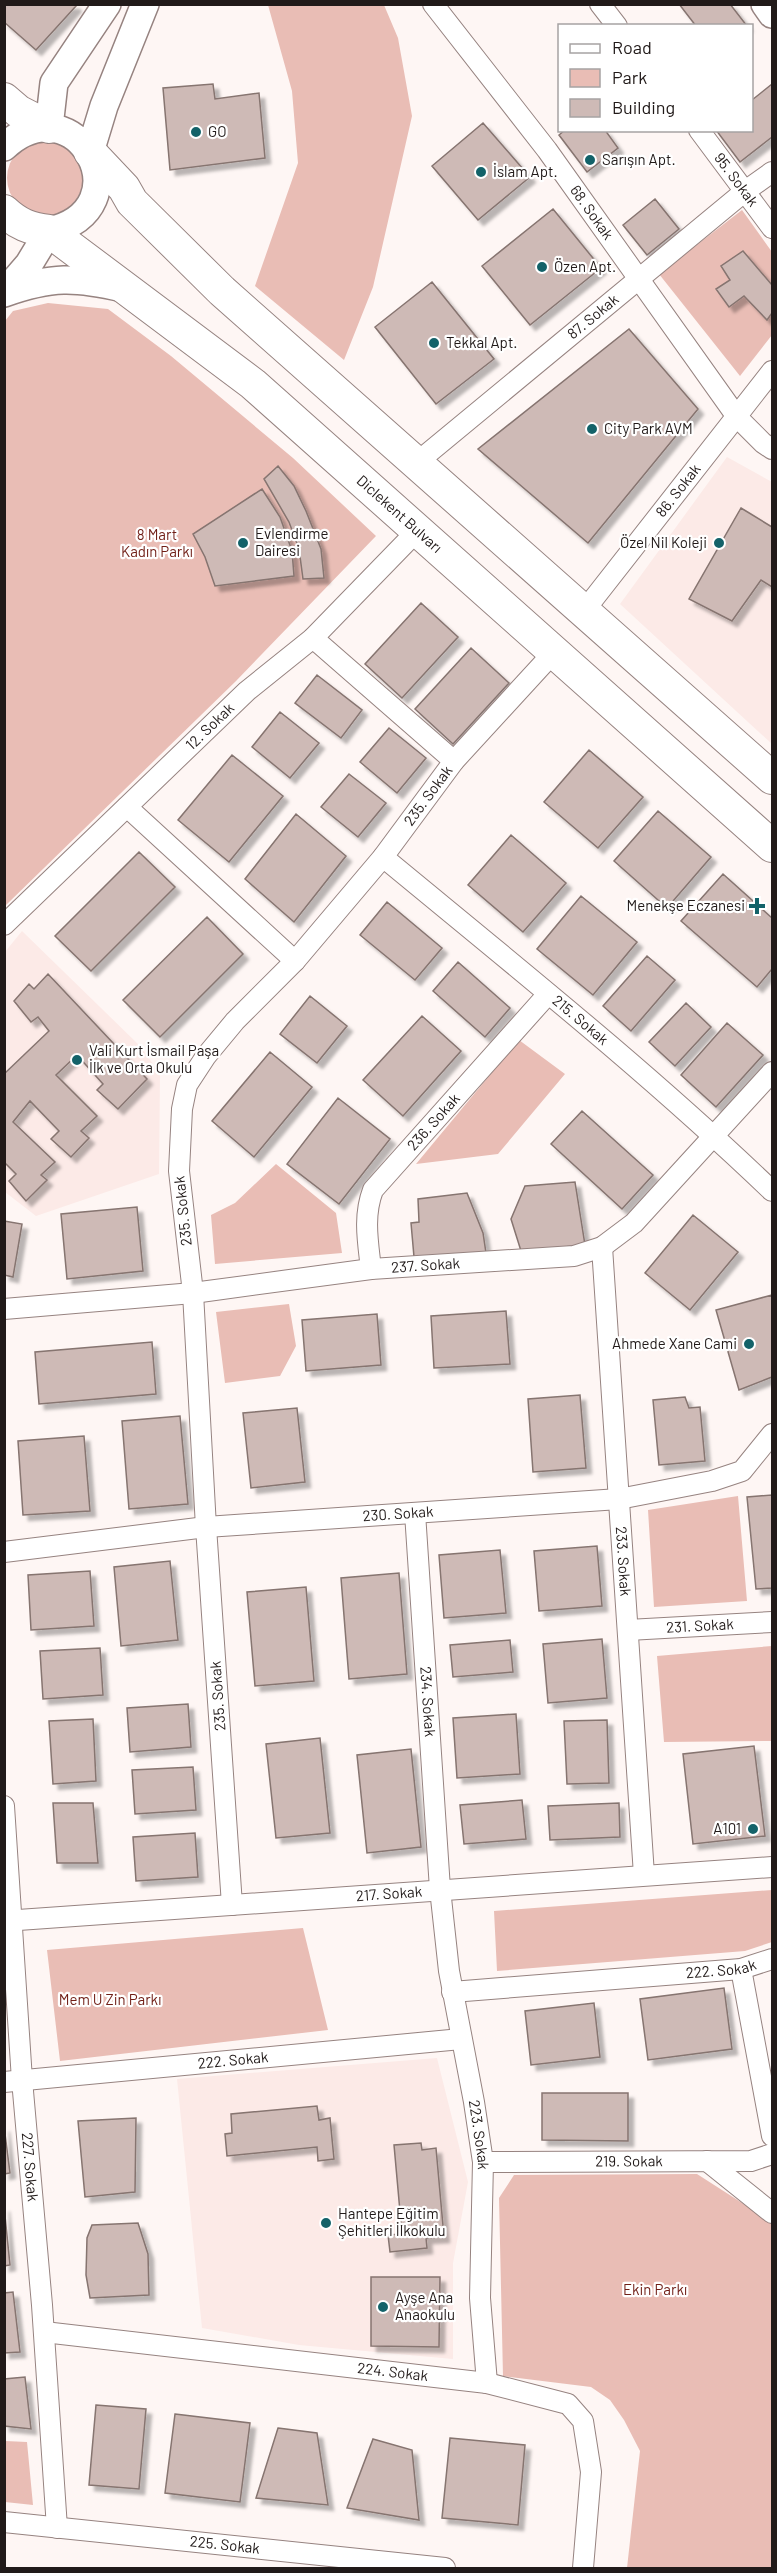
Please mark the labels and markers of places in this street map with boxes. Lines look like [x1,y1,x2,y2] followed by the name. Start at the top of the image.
[208,122,227,140] place label: GO
[189,125,203,139] marker: GO
[602,150,676,168] place label: Sarışın Apt.
[583,153,597,167] marker: Sarışın Apt.
[493,162,558,180] place label: İslam Apt.
[474,165,488,179] marker: İslam Apt.
[554,257,616,275] place label: Özen Apt.
[535,260,549,274] marker: Özen Apt.
[446,333,518,351] place label: Tekkal Apt.
[427,336,441,350] marker: Tekkal Apt.
[604,419,693,437] place label: City Park AVM
[585,422,599,436] marker: City Park AVM
[255,524,328,559] place label: Evlendirme Dairesi
[620,533,707,551] place label: Özel Nil Koleji
[236,536,250,550] marker: Evlendirme Dairesi
[712,536,726,550] marker: Özel Nil Koleji
[626,896,745,914] place label: Menekşe Eczanesi
[750,899,764,913] marker: Menekşe Eczanesi
[89,1041,219,1076] place label: Vali Kurt İsmail Paşa İlk ve Orta Okulu
[70,1053,84,1067] marker: Vali Kurt İsmail Paşa İlk ve Orta Okulu
[612,1334,737,1352] place label: Ahmede Xane Cami
[742,1337,756,1351] marker: Ahmede Xane Cami
[713,1819,741,1837] place label: A101
[746,1822,760,1836] marker: A101
[338,2204,446,2239] place label: Hantepe Eğitim Şehitleri İlkokulu
[319,2216,333,2230] marker: Hantepe Eğitim Şehitleri İlkokulu
[395,2288,455,2323] place label: Ayşe Ana Anaokulu
[376,2300,390,2314] marker: Ayşe Ana Anaokulu

